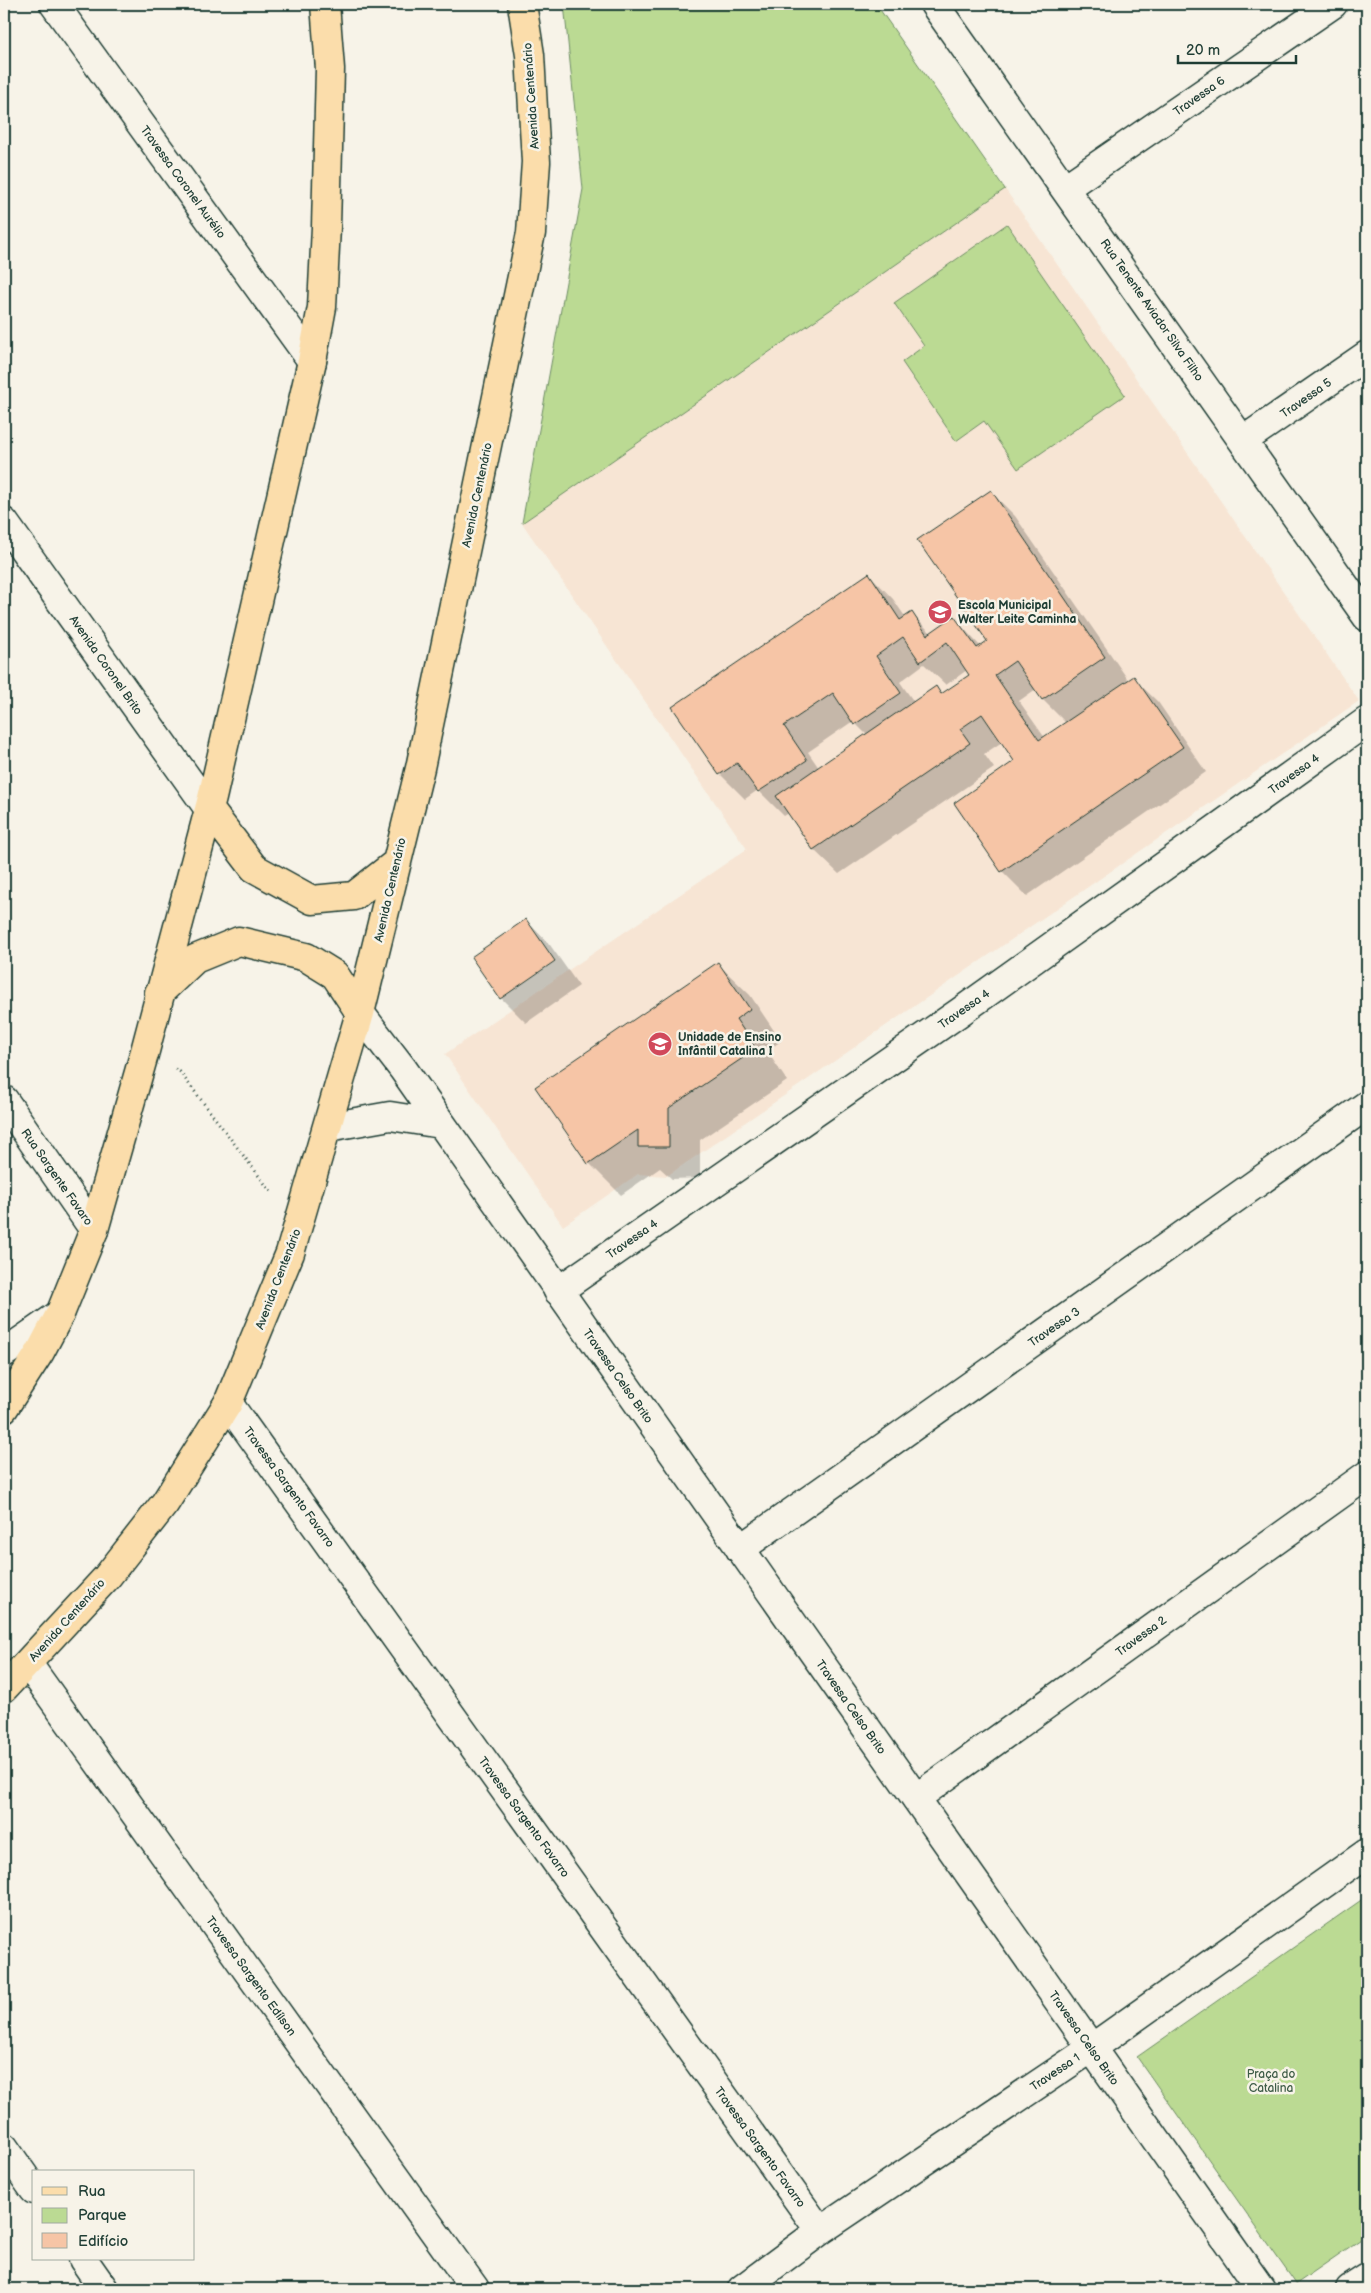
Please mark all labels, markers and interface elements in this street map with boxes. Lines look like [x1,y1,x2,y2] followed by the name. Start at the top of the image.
[1178,32,1296,64] scale bar
[1186,41,1220,60] text: 20 m
[520,42,543,150] street label: Avenida Centenário
[1171,73,1228,120] street label: Travessa 6
[137,123,229,242] street label: Travessa Coronel Aurélio
[1097,236,1207,384] street label: Rua Tenente Aviador Silva Filho
[1278,375,1335,421] street label: Travessa 5
[459,441,496,549] street label: Avenida Centenário
[958,598,1076,627] place label: Escola Municipal Walter Leite Caminha
[927,599,953,625] school or university icon: Escola Municipal Walter Leite Caminha
[66,613,146,718] street label: Avenida Coronel Brito
[1266,750,1323,798] street label: Travessa 4
[371,836,410,944] street label: Avenida Centenário
[936,986,993,1033] street label: Travessa 4
[678,1030,781,1059] place label: Unidade de Ensino Infântil Catalina I
[647,1031,673,1057] school or university icon: Unidade de Ensino Infântil Catalina I
[18,1126,96,1229] street label: Rua Sargente Favaro
[604,1216,661,1263] street label: Travessa 4
[252,1227,305,1332] street label: Avenida Centenário
[1026,1304,1083,1351] street label: Travessa 3
[579,1326,656,1427] street label: Travessa Celso Brito
[240,1424,338,1551] street label: Travessa Sargento Favarro
[26,1576,109,1665] street label: Avenida Centenário
[1113,1613,1170,1660] street label: Travessa 2
[812,1657,889,1758] street label: Travessa Celso Brito
[475,1754,573,1881] street label: Travessa Sargento Favarro
[202,1914,299,2039] street label: Travessa Sargento Edílson
[1045,1988,1122,2089] street label: Travessa Celso Brito
[1028,2050,1083,2095] street label: Travessa 1
[1247,2067,1295,2096] park label: Praça do Catalina
[711,2084,809,2211] street label: Travessa Sargento Favarro
[32,2170,195,2260] legend
[78,2182,106,2201] text: Rua
[78,2206,127,2225] text: Parque
[78,2232,128,2251] text: Edifício

